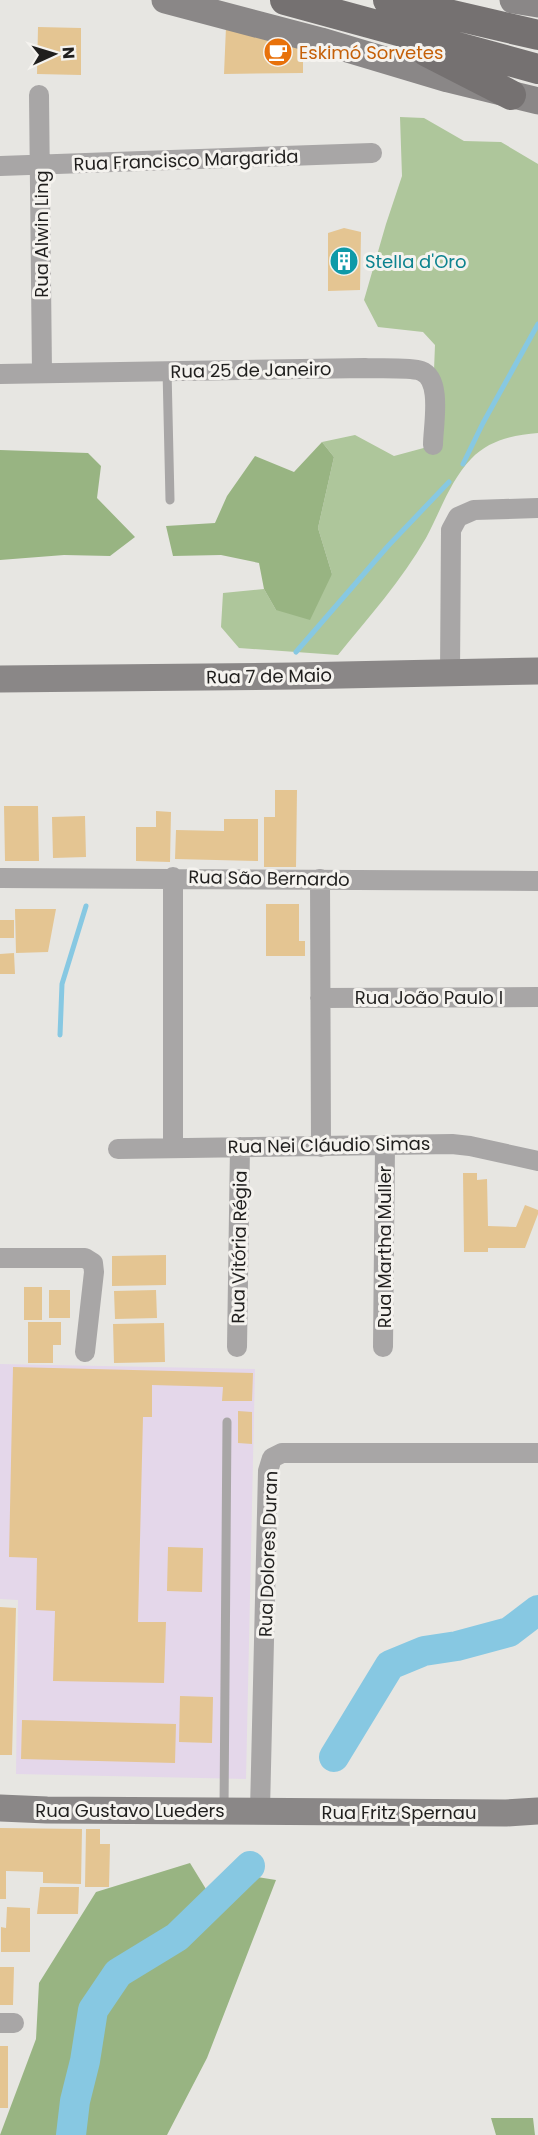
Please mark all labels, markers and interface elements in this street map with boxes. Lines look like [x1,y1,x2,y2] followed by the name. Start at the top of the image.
[24,24,84,84] north arrow
[262,36,294,68] cafe icon: Eskimó Sorvetes
[299,40,443,65] place label: Eskimó Sorvetes
[57,46,80,60] text: N
[73,144,299,176] street label: Rua Francisco Margarida
[29,170,54,298] street label: Rua Alwin Ling
[328,245,360,277] building icon: Stella d'Oro
[365,249,467,274] place label: Stella d'Oro
[170,356,332,384] street label: Rua 25 de Janeiro
[206,662,332,690] street label: Rua 7 de Maio
[188,864,350,892] street label: Rua São Bernardo
[355,985,503,1010] street label: Rua João Paulo I
[228,1131,430,1159] street label: Rua Nei Cláudio Simas
[372,1165,397,1328] street label: Rua Martha Muller
[225,1170,253,1324] street label: Rua Vitória Régia
[253,1470,283,1638] street label: Rua Dolores Duran
[35,1798,225,1823] street label: Rua Gustavo Lueders
[321,1800,477,1825] street label: Rua Fritz Spernau

